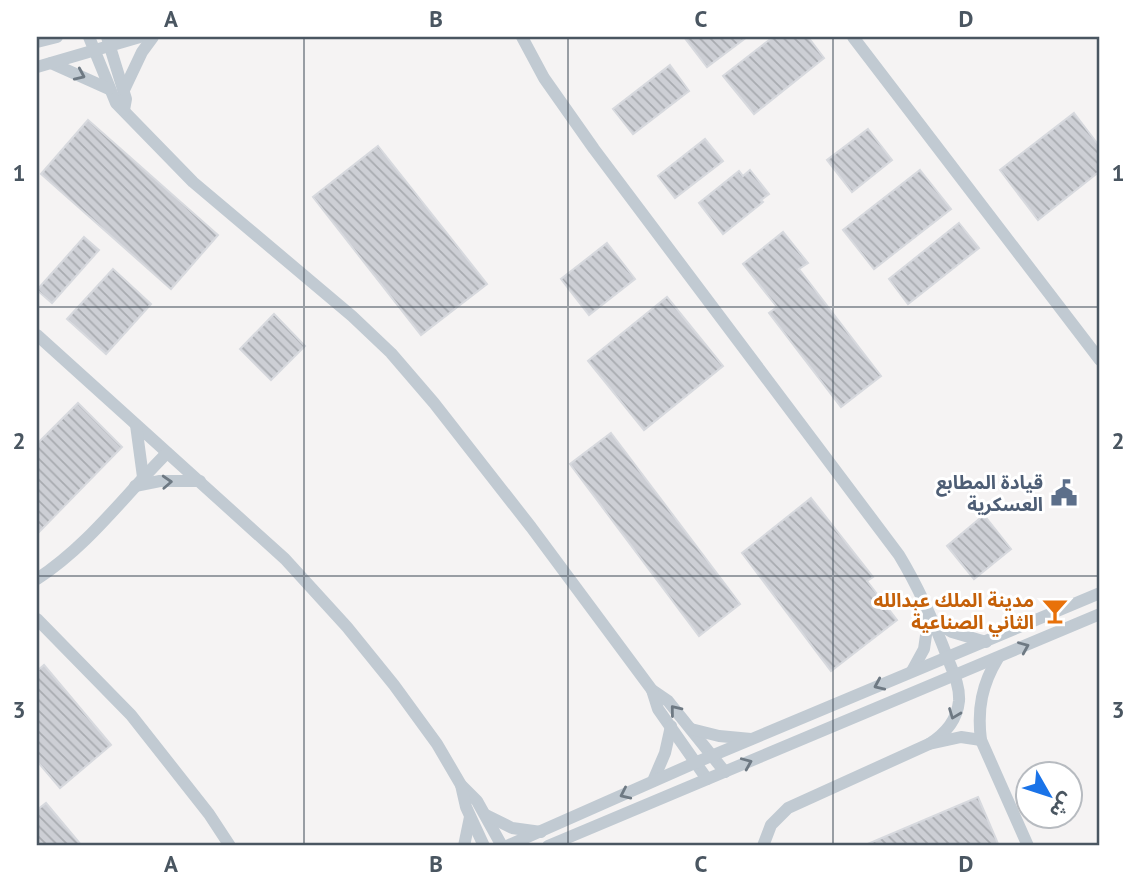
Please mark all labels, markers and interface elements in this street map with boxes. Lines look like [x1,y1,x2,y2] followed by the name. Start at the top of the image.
[164,4,178,33] text: A
[429,4,443,33] text: B
[695,4,708,33] text: C
[959,4,973,33] text: D
[73,67,86,81] one-way arrow
[12,158,26,187] text: 1
[1111,158,1125,187] text: 1
[12,426,26,455] text: 2
[1111,426,1125,455] text: 2
[936,470,1043,516] place label: قيادة المطابع العسكرية
[162,474,173,489] one-way arrow
[1049,478,1079,508] public building icon: قيادة المطابع العسكرية
[873,588,1034,637] place label: مدينة الملك عبدالله الثاني الصناعية
[1040,596,1070,626] bar icon: مدينة الملك عبدالله الثاني الصناعية
[1017,641,1030,655] one-way arrow
[873,677,886,691] one-way arrow
[12,695,26,724] text: 3
[1111,695,1125,724] text: 3
[671,705,684,717] one-way arrow
[949,708,963,720] one-way arrow
[739,757,752,771] one-way arrow
[1014,760,1084,830] north arrow
[620,786,632,800] one-way arrow
[1045,788,1080,823] text: ش
[164,849,178,878] text: A
[429,849,443,878] text: B
[695,849,708,878] text: C
[959,849,973,878] text: D

